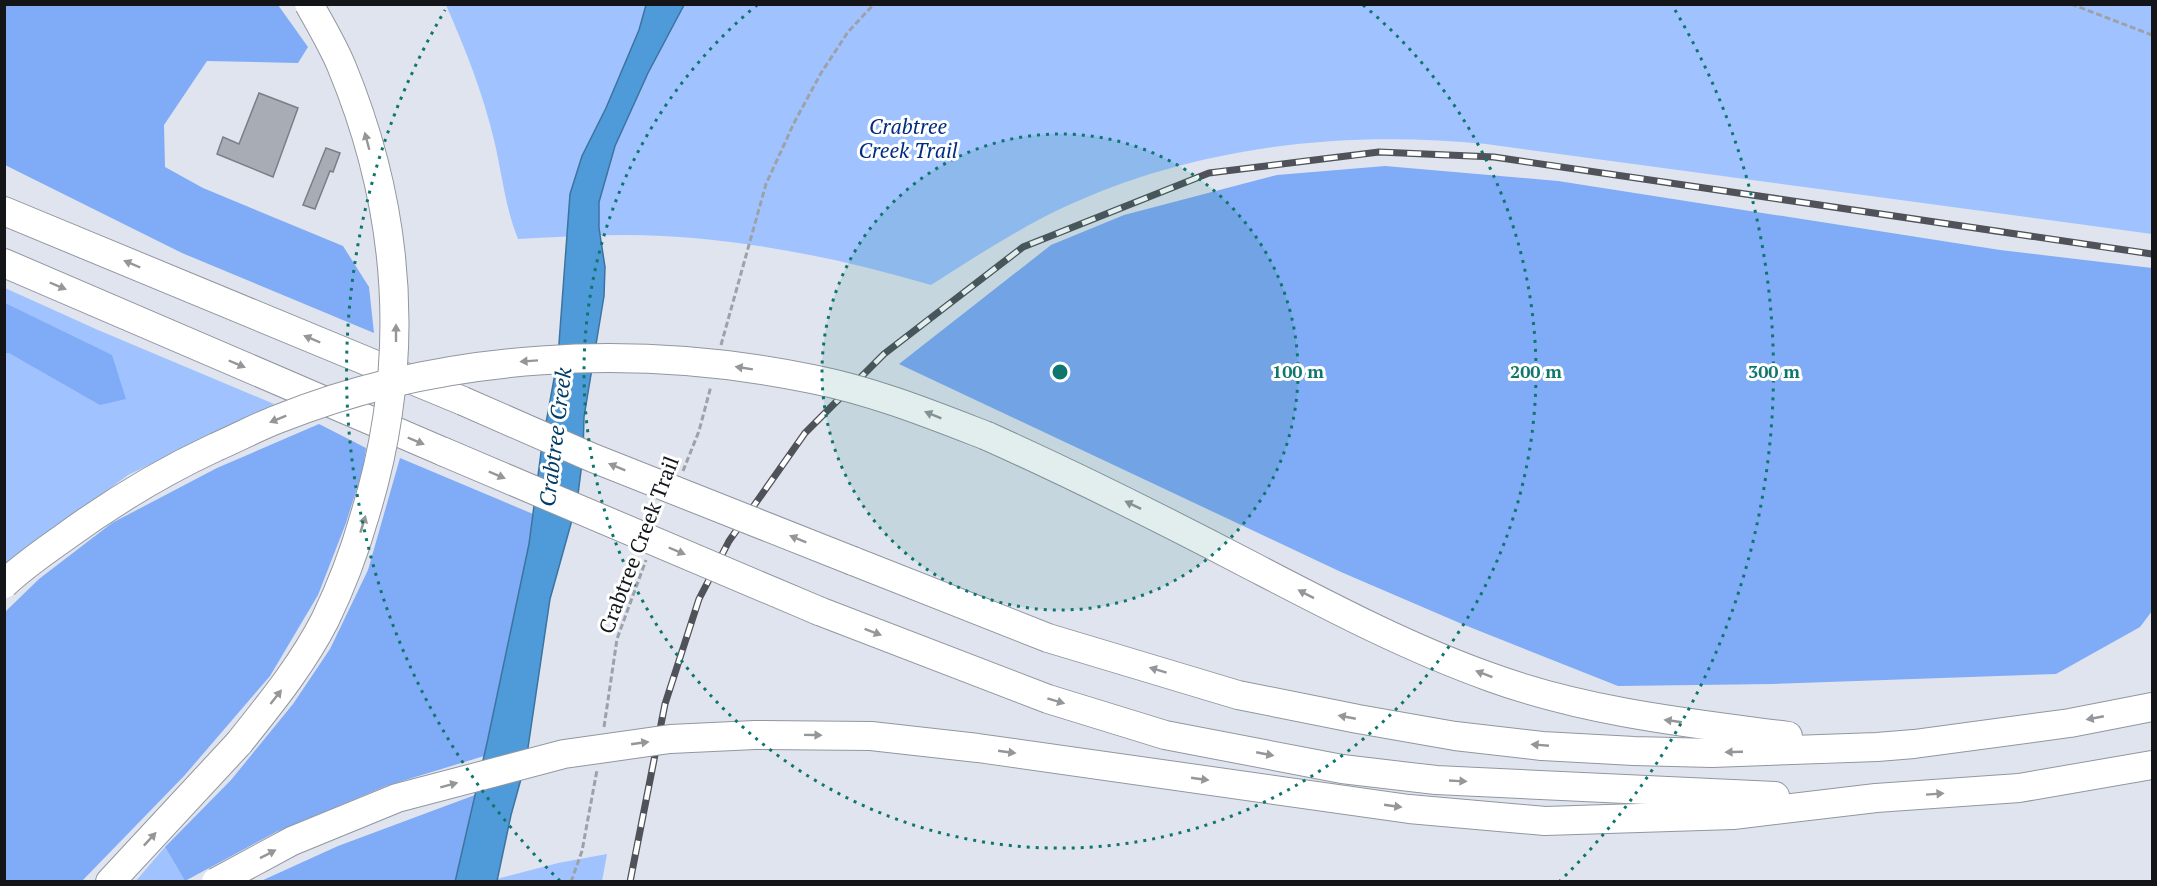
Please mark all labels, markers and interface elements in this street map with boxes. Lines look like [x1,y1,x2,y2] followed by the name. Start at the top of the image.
[858,112,958,164] park label: Crabtree Creek Trail
[362,132,371,150] one-way arrow
[122,259,140,269] one-way arrow
[50,282,67,291] one-way arrow
[391,323,401,342] one-way arrow
[302,334,320,344] one-way arrow
[519,356,538,366] one-way arrow
[229,359,246,368] one-way arrow
[1272,359,1324,383] text: 100 m
[1510,359,1562,383] text: 200 m
[1748,359,1800,383] text: 300 m
[1050,362,1070,382] centre of rings
[734,363,753,372] one-way arrow
[532,365,577,508] water label: Crabtree Creek
[924,410,942,419] one-way arrow
[269,415,287,424] one-way arrow
[408,436,426,446] one-way arrow
[591,452,685,637] street label: Crabtree Creek Trail
[608,462,626,471] one-way arrow
[489,470,507,480] one-way arrow
[1124,501,1141,510] one-way arrow
[359,515,368,533] one-way arrow
[789,534,807,543] one-way arrow
[668,547,686,556] one-way arrow
[1298,589,1315,598] one-way arrow
[865,627,883,637] one-way arrow
[1149,665,1167,674] one-way arrow
[1475,669,1493,679] one-way arrow
[269,689,282,705] one-way arrow
[1047,697,1065,706] one-way arrow
[1337,712,1356,721] one-way arrow
[2085,714,2104,723] one-way arrow
[1663,716,1682,725] one-way arrow
[804,731,823,740] one-way arrow
[630,739,649,748] one-way arrow
[1530,740,1549,750] one-way arrow
[1725,747,1744,756] one-way arrow
[998,748,1017,757] one-way arrow
[1255,750,1274,759] one-way arrow
[1191,774,1210,783] one-way arrow
[1448,777,1467,786] one-way arrow
[440,779,458,789] one-way arrow
[1925,789,1944,799] one-way arrow
[1384,802,1403,811] one-way arrow
[143,831,157,846] one-way arrow
[259,849,276,859] one-way arrow

